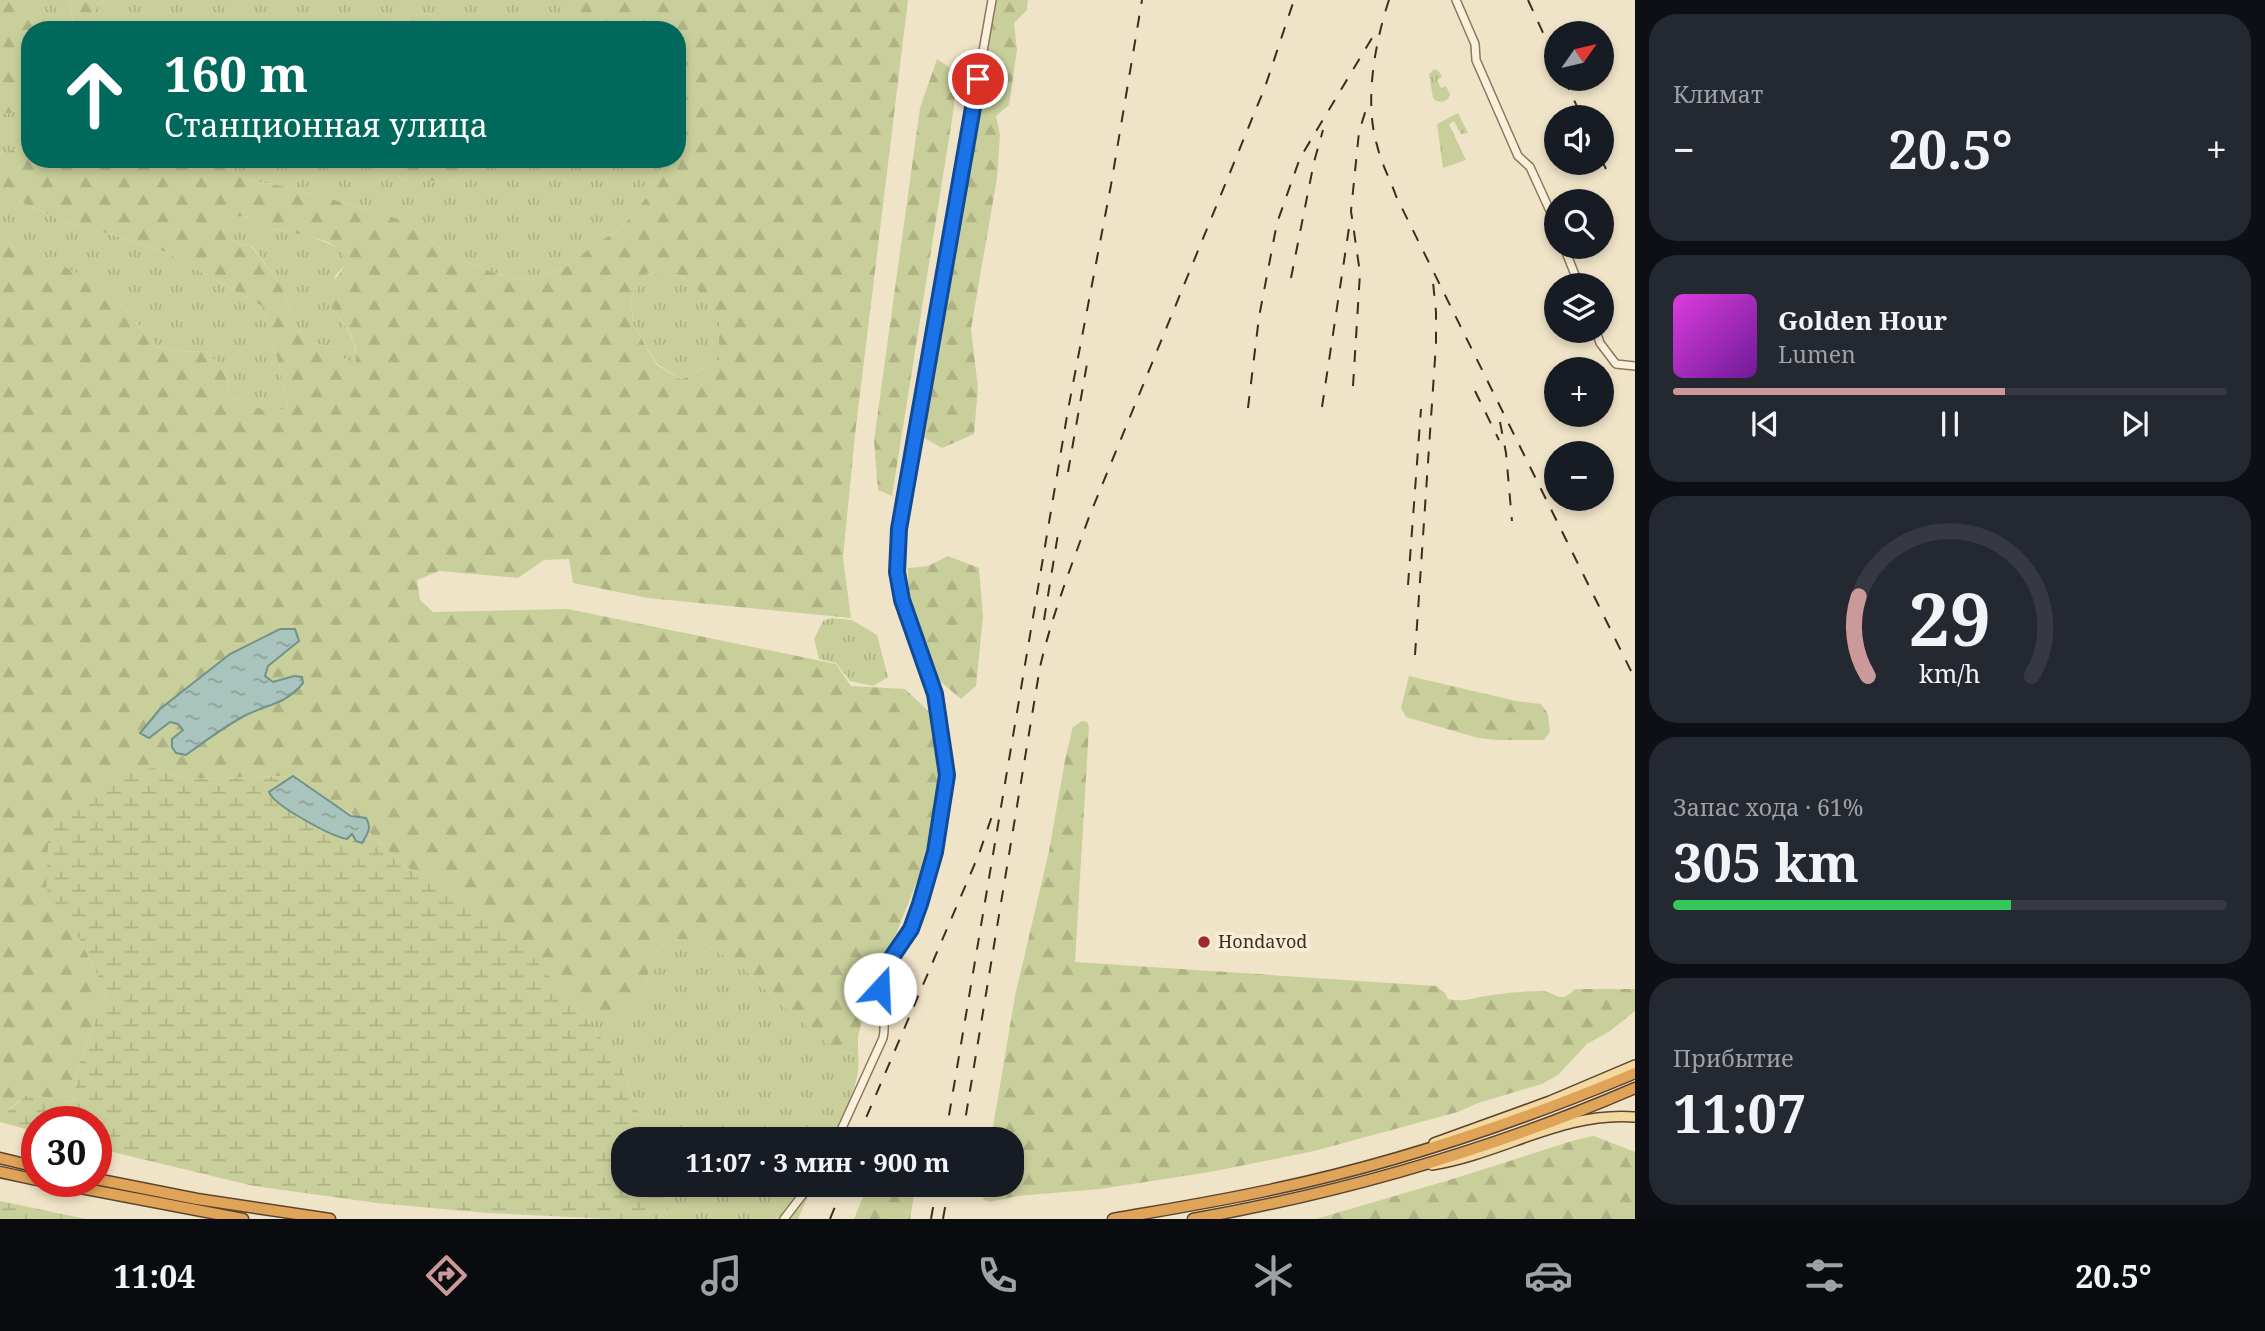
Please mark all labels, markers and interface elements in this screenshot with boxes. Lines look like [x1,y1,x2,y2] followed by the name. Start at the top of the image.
[1544,21,1614,91] north arrow
[1544,21,1614,511] map controls
[164,40,308,106] text: 160 m
[49,49,140,140] icon: ahead
[948,49,1008,109] pin
[959,60,997,98] icon: arrive
[1673,78,1763,110] text: Климат
[164,103,488,146] text: Станционная улица
[1544,105,1614,175] button: sound
[1888,113,2013,184] text: 20.5°
[1673,123,1695,175] text: −
[2206,123,2227,175] text: +
[1544,189,1614,259] button: search
[1544,273,1614,343] button: layers
[1778,302,1947,338] text: Golden Hour
[1778,338,1856,370] text: Lumen
[1544,357,1614,427] button: +
[1746,405,1784,443] icon: previous
[1931,405,1969,443] icon: pause
[2116,405,2154,443] icon: next
[1544,441,1614,511] button: −
[1909,568,1991,667] text: 29
[1919,655,1981,689] text: km/h
[1673,791,1863,823] text: Запас хода · 61%
[1673,826,1859,897] text: 305 km
[1218,929,1307,953] place label: Hondavod
[1196,934,1212,950] marker: Hondavod
[843,952,917,1026] position arrow
[1673,1042,1794,1074] text: Прибытие
[1673,1077,1806,1148] text: 11:07
[21,1106,112,1197] speed limit sign: 30
[685,1144,950,1180] text: 11:07 · 3 мин · 900 m
[422,1251,471,1300] icon: directions
[697,1251,746,1300] icon: music
[973,1251,1022,1300] icon: phone
[1249,1251,1298,1300] icon: climate
[1524,1251,1573,1300] icon: car
[1800,1251,1849,1300] icon: filters
[113,1254,195,1297] text: 11:04
[2075,1254,2152,1297] text: 20.5°

